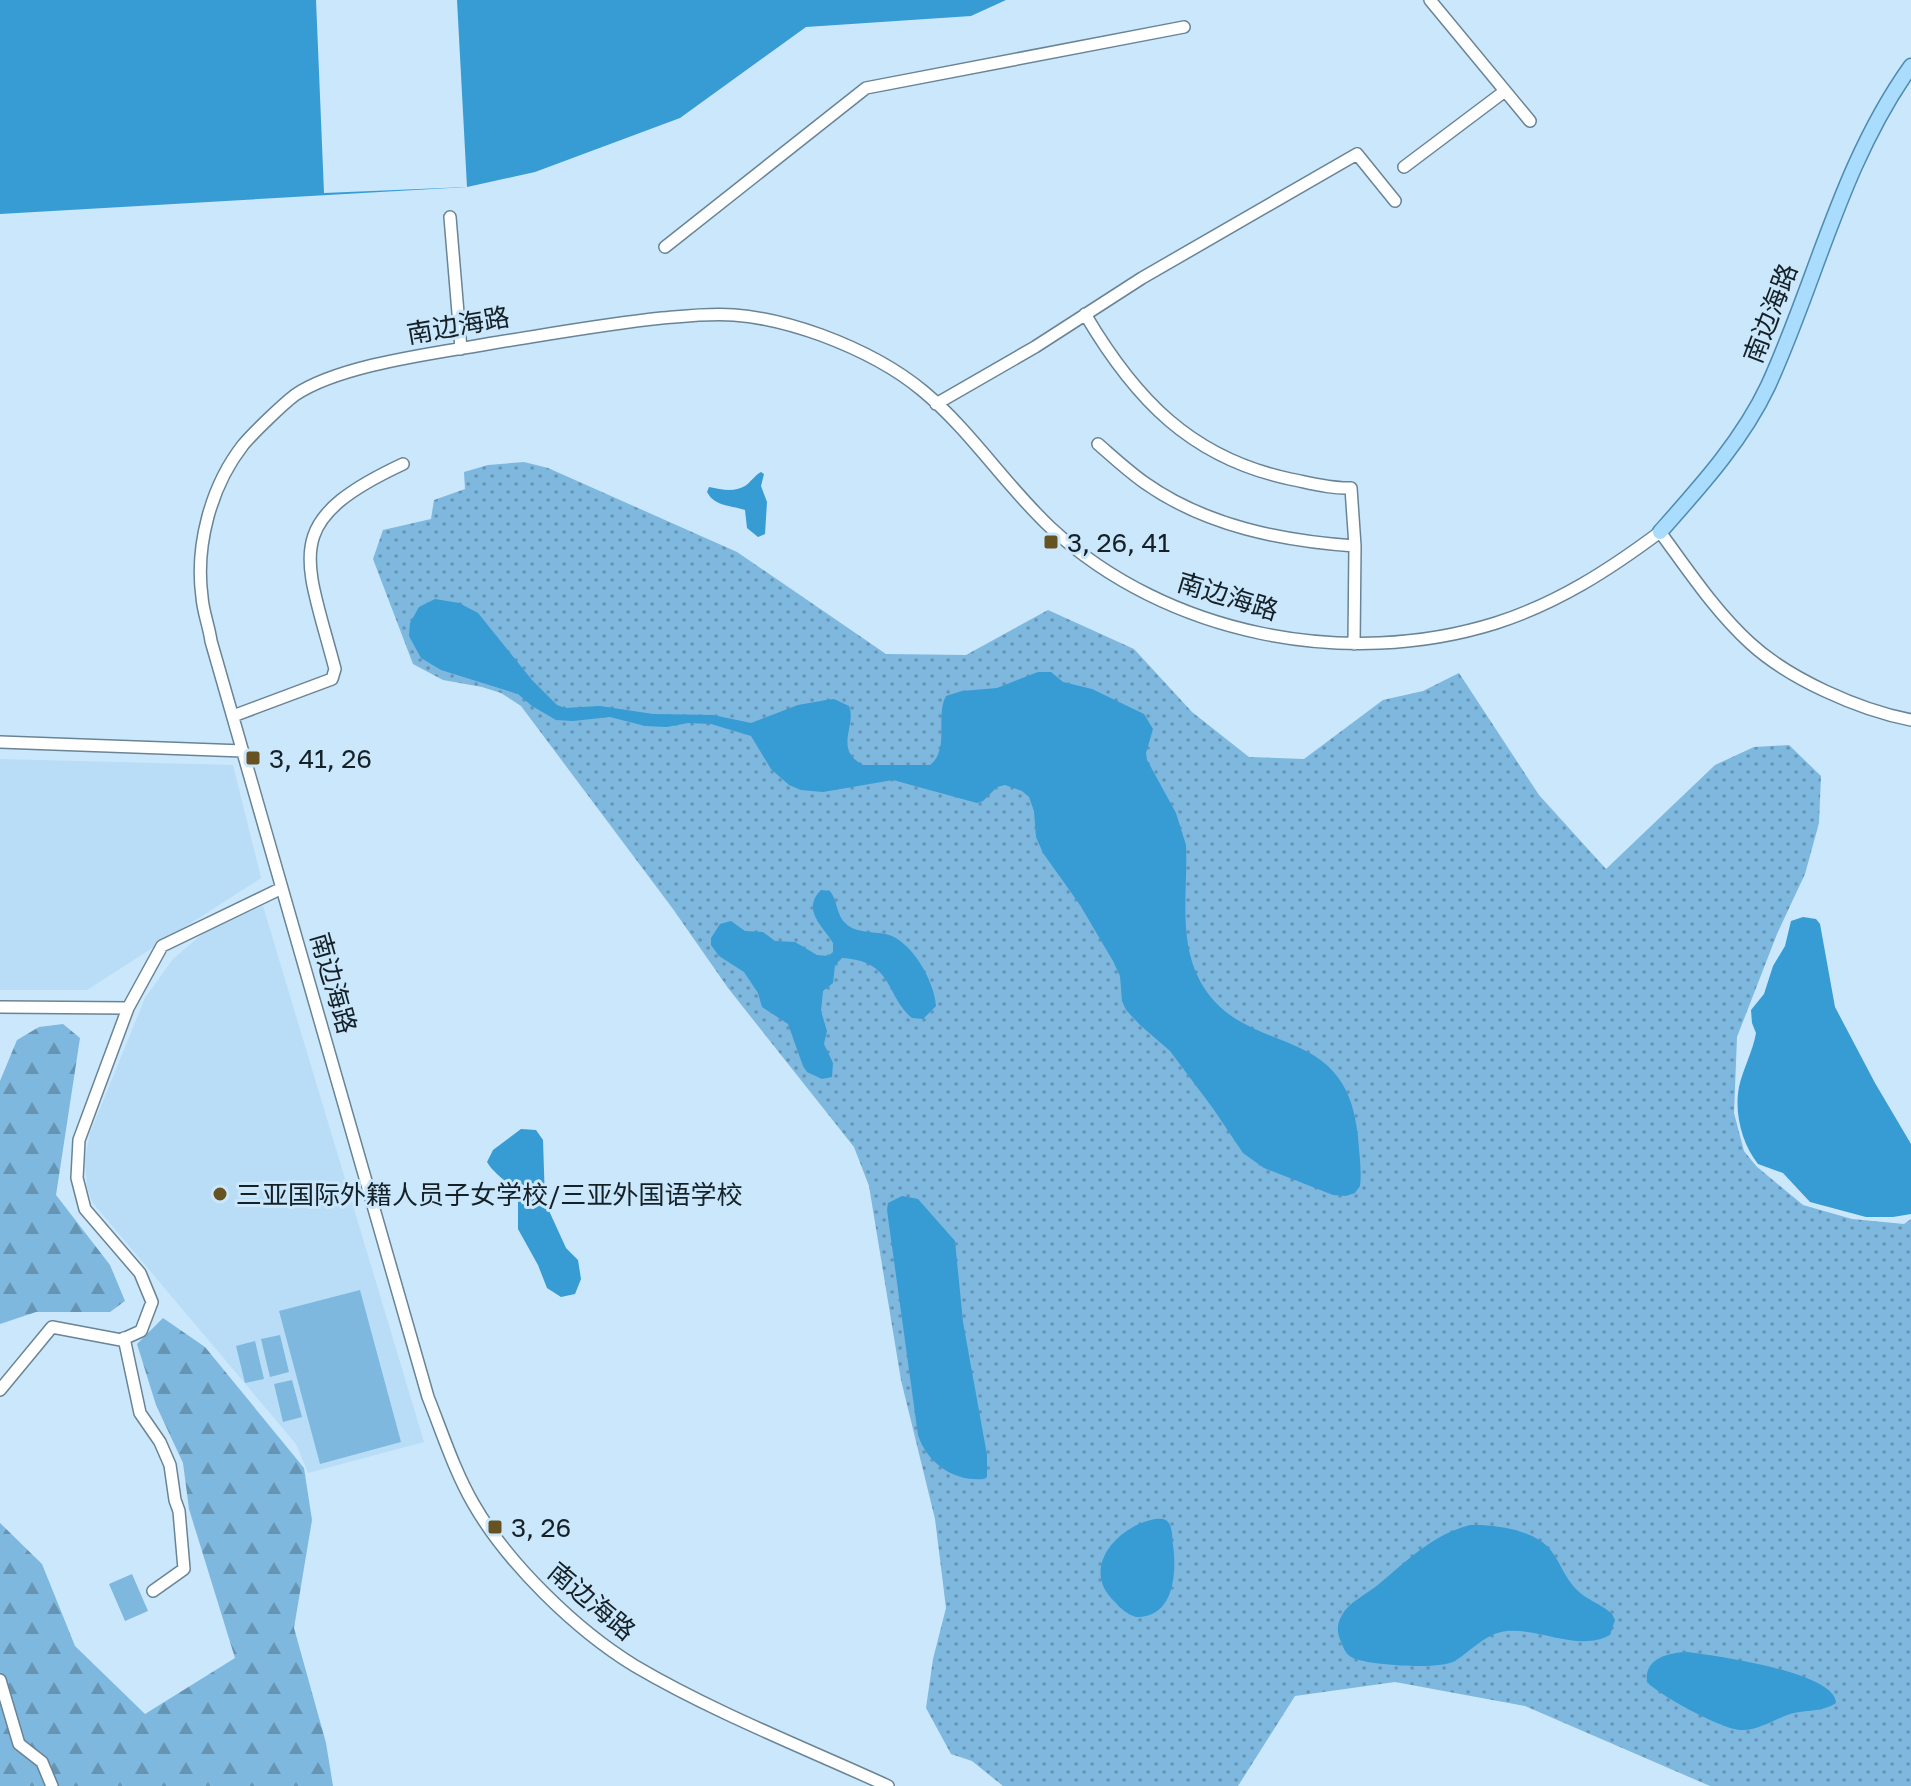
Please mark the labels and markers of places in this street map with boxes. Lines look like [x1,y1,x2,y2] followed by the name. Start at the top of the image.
[1067,527,1170,558] place label: 3, 26, 41
[1042,533,1060,551] marker: 3, 26, 41
[269,743,372,774] place label: 3, 41, 26
[244,749,262,767] marker: 3, 41, 26
[236,1179,742,1210] place label: 三亚国际外籍人员子女学校/三亚外国语学校
[211,1185,229,1203] marker: 三亚国际外籍人员子女学校/三亚外国语学校
[511,1512,571,1543] place label: 3, 26
[486,1518,504,1536] marker: 3, 26

